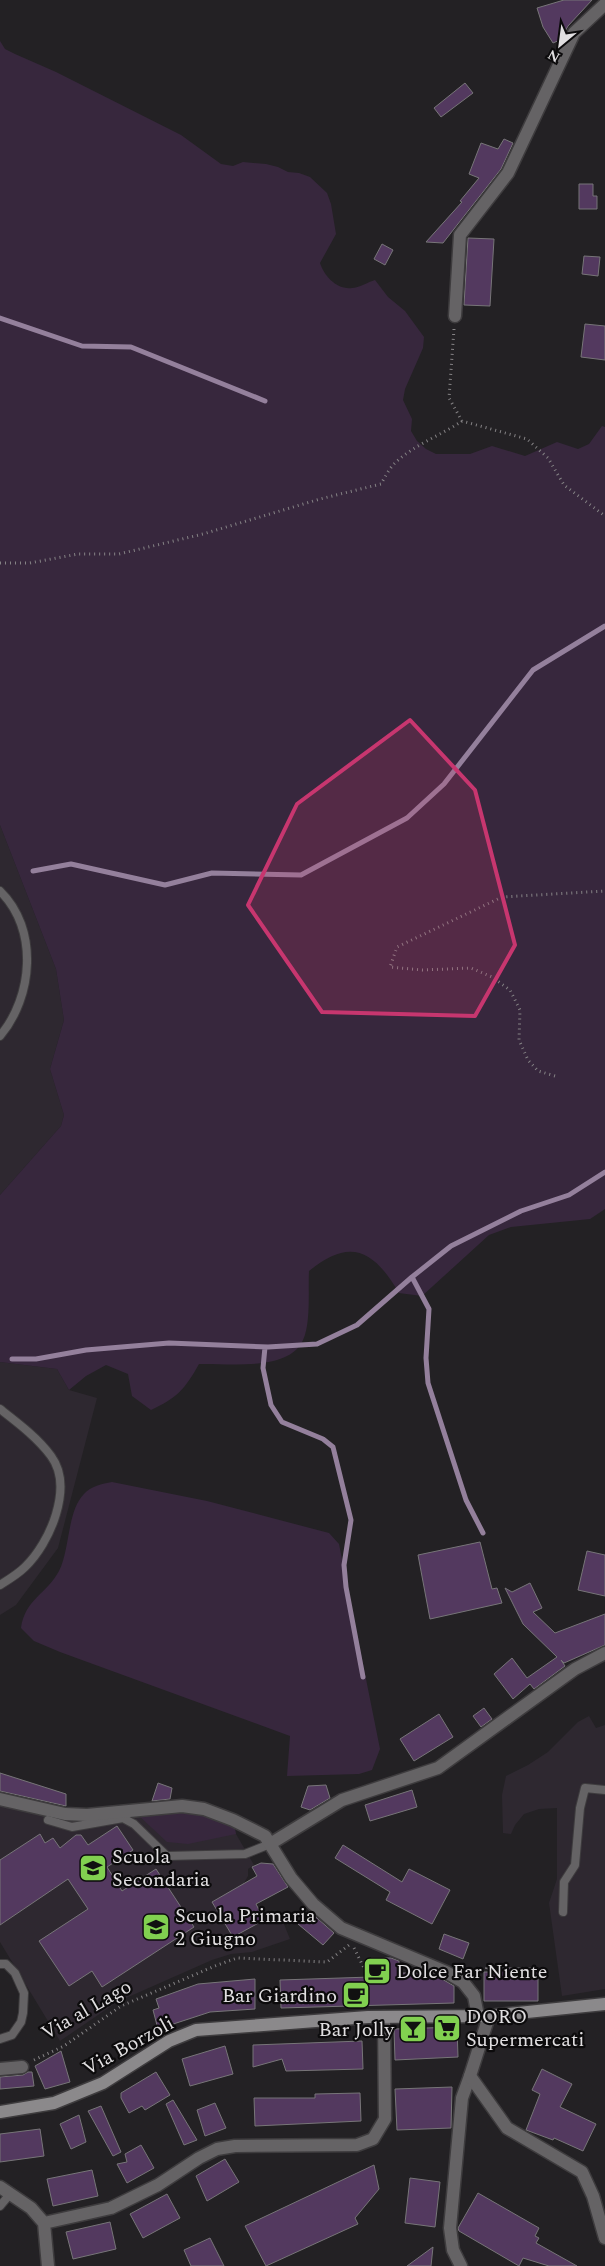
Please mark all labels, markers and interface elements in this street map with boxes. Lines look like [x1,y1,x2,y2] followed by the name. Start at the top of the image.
[535,20,585,70] north arrow
[544,44,564,68] text: N
[112,1842,210,1895] place label: Scuola Secondaria
[78,1853,108,1883] school or university icon: Scuola Secondaria
[175,1901,316,1954] place label: Scuola Primaria 2 Giugno
[141,1912,171,1942] school or university icon: Scuola Primaria 2 Giugno
[362,1956,392,1986] cafe icon: Dolce Far Niente
[396,1957,547,1987] place label: Dolce Far Niente
[36,1972,137,2048] street label: Via al Lago
[341,1980,371,2010] cafe icon: Bar Giardino
[222,1981,337,2011] place label: Bar Giardino
[466,2002,584,2055] place label: DORO Supermercati
[77,2008,180,2083] street label: Via Borzoli
[432,2013,462,2043] supermarket icon: DORO Supermercati
[398,2014,428,2044] bar icon: Bar Jolly
[319,2015,395,2045] place label: Bar Jolly

